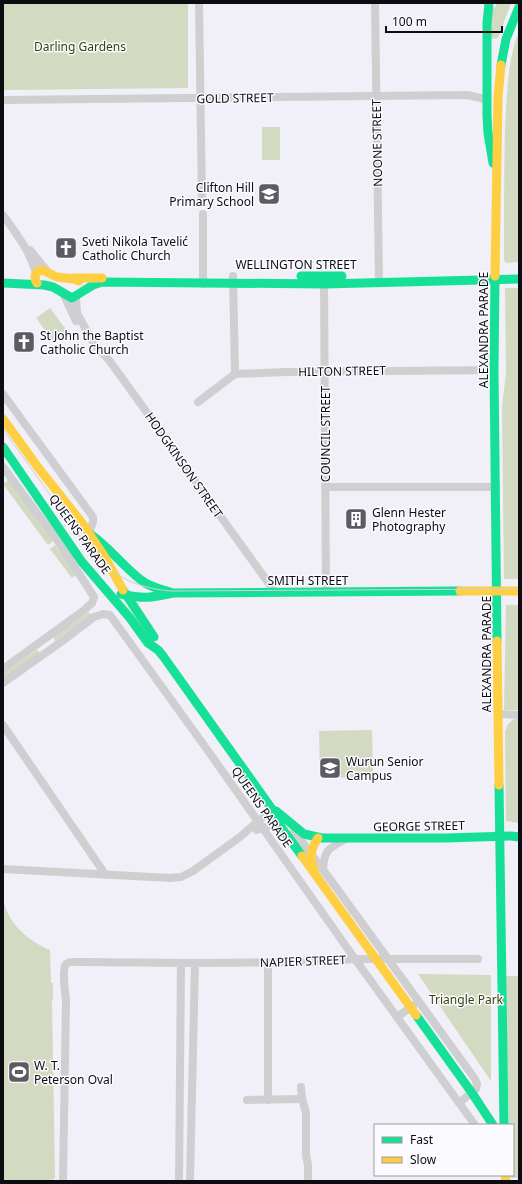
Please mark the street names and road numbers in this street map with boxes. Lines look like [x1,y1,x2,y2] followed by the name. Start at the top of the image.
[196,89,274,107] street label: GOLD STREET
[368,99,386,187] street label: NOONE STREET
[235,256,357,273] street label: WELLINGTON STREET
[475,272,492,388] street label: ALEXANDRA PARADE
[298,362,386,380] street label: HILTON STREET
[317,385,334,482] street label: COUNCIL STREET
[141,409,227,521] street label: HODGKINSON STREET
[45,490,115,578] street label: QUEENS PARADE
[268,572,349,589] street label: SMITH STREET
[478,596,495,712] street label: ALEXANDRA PARADE
[228,763,296,851] street label: QUEENS PARADE
[373,817,465,835] street label: GEORGE STREET
[260,951,347,971] street label: NAPIER STREET

